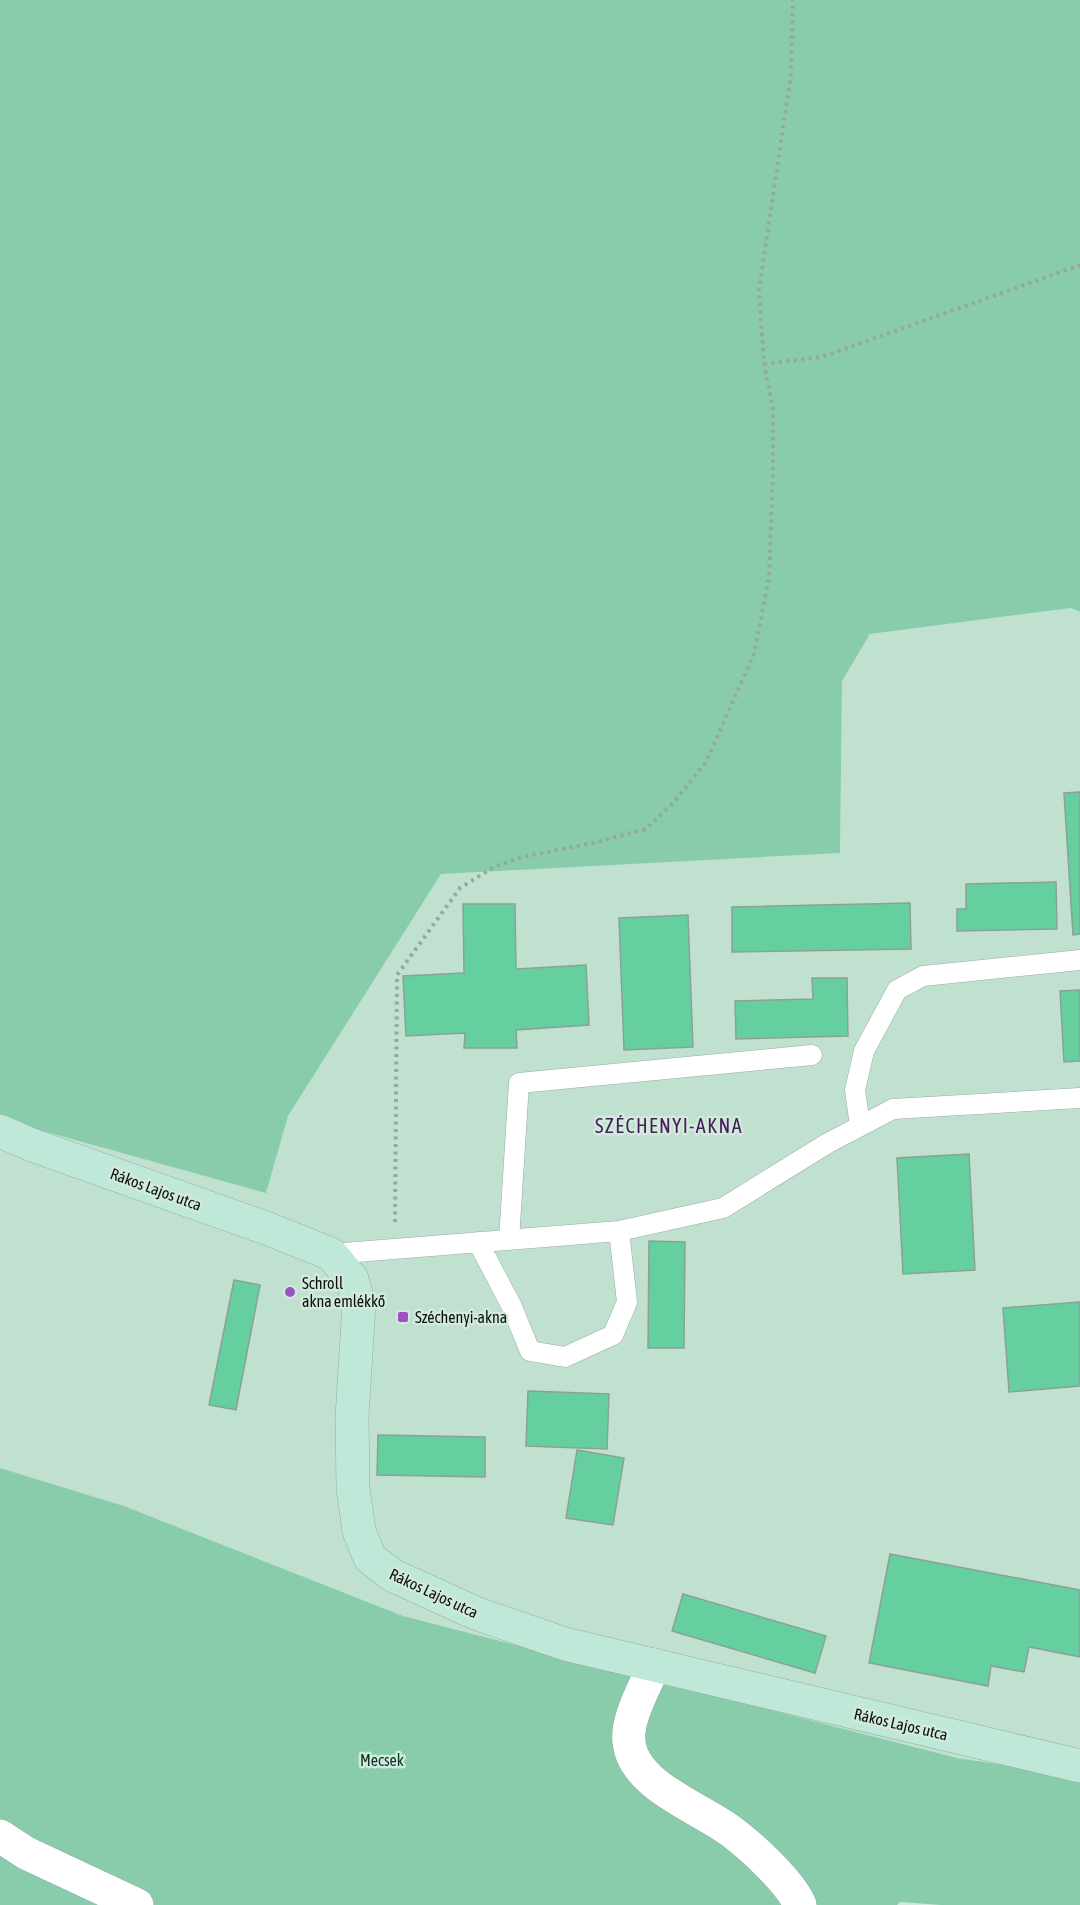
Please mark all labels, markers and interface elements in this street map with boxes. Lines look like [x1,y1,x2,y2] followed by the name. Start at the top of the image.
[595,1114,743,1137] district label: SZÉCHENYI-AKNA
[108,1164,204,1215] street label: Rákos Lajos utca
[302,1274,385,1310] place label: Schroll akna emlékkő
[283,1285,297,1299] marker: Schroll akna emlékkő
[415,1308,507,1327] place label: Széchenyi-akna
[396,1310,410,1324] marker: Széchenyi-akna
[386,1565,481,1622] street label: Rákos Lajos utca
[852,1704,950,1745] street label: Rákos Lajos utca
[360,1751,404,1769] park label: Mecsek

